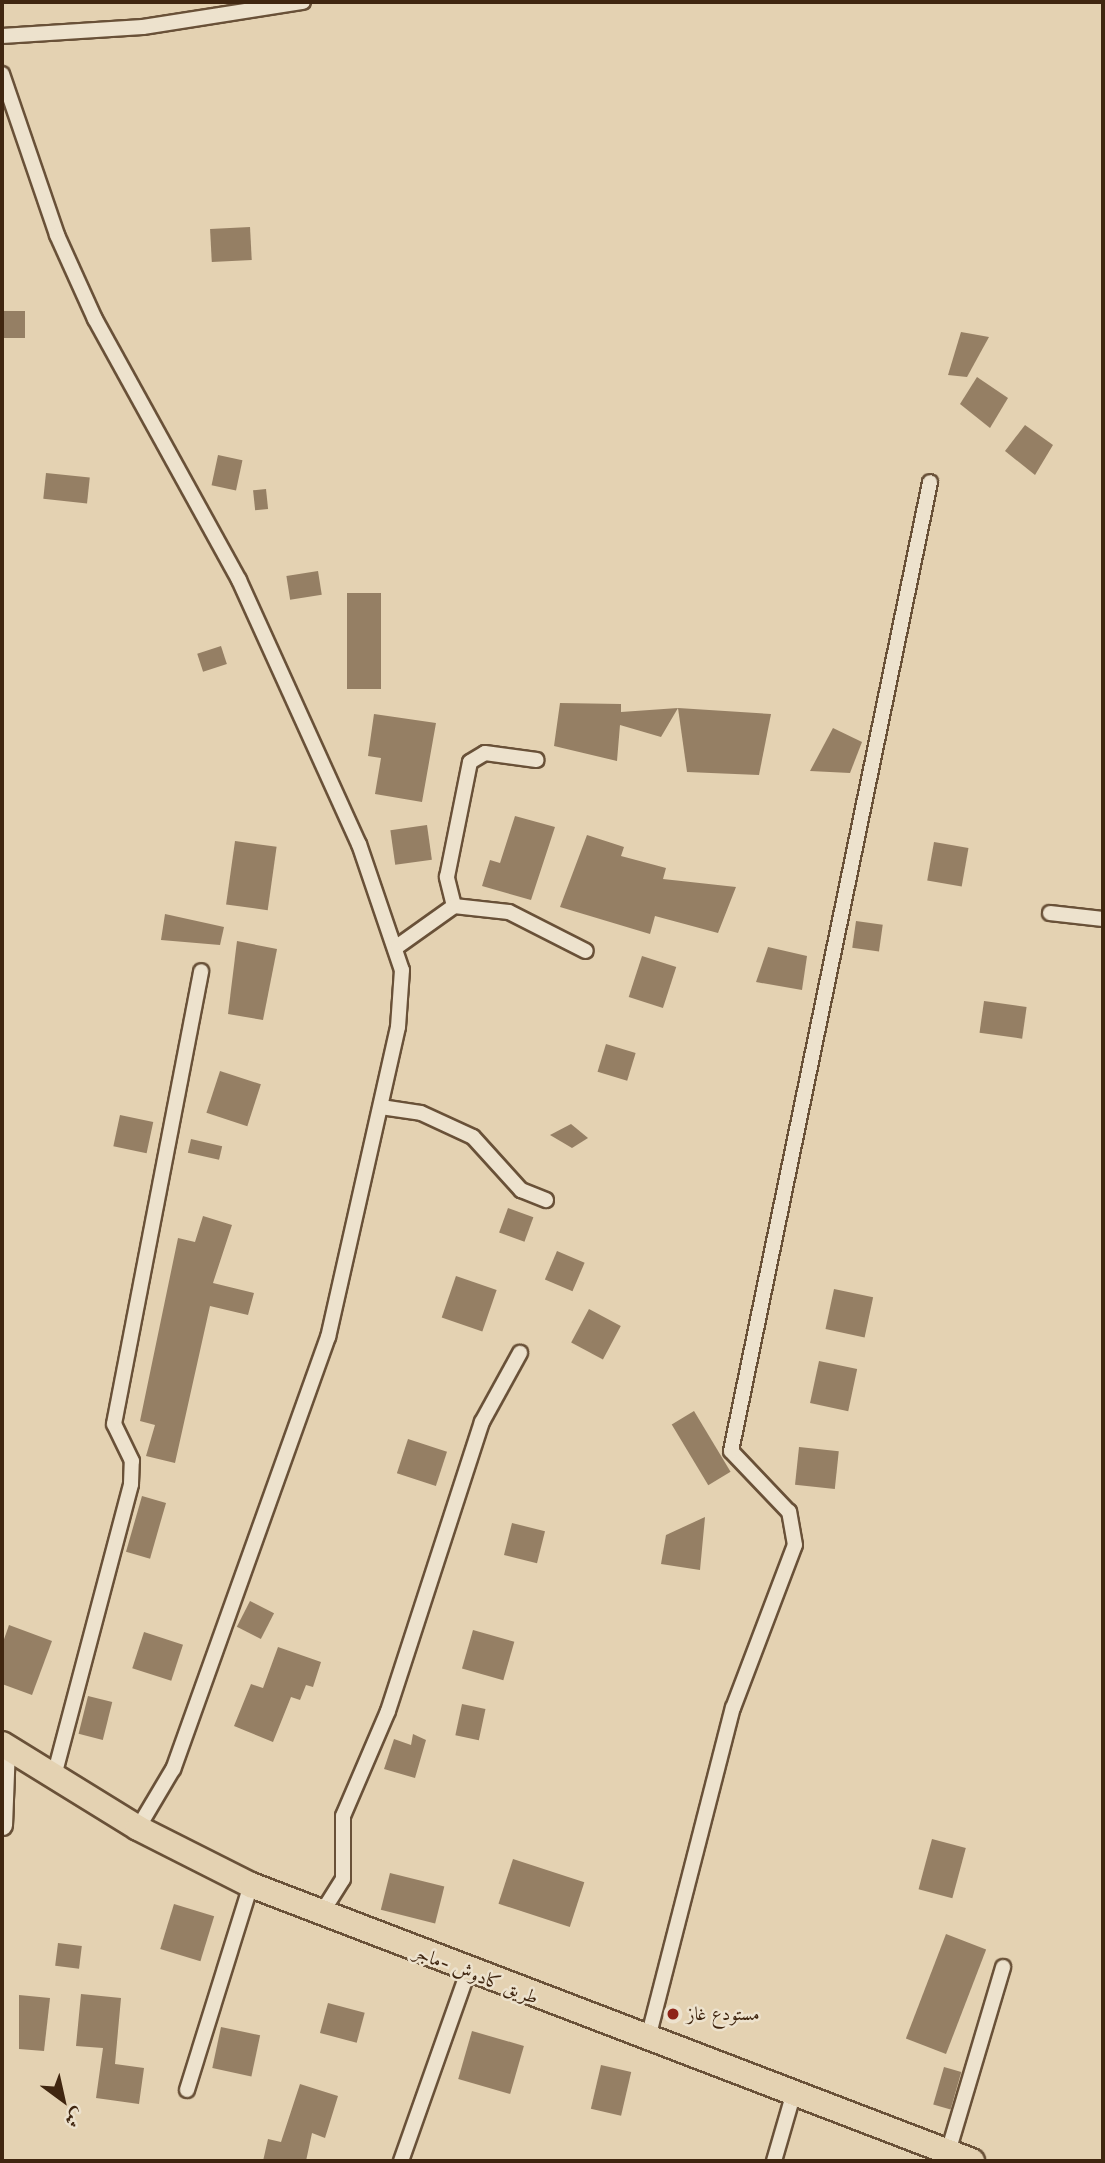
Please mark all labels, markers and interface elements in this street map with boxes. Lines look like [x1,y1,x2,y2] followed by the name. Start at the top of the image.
[410,1941,542,2009] street label: طريق كادوش -ماجر
[687,2003,760,2025] place label: مستودع غاز
[665,2006,681,2022] marker: مستودع غاز
[28,2065,98,2135] north arrow
[61,2103,89,2133] text: ش

